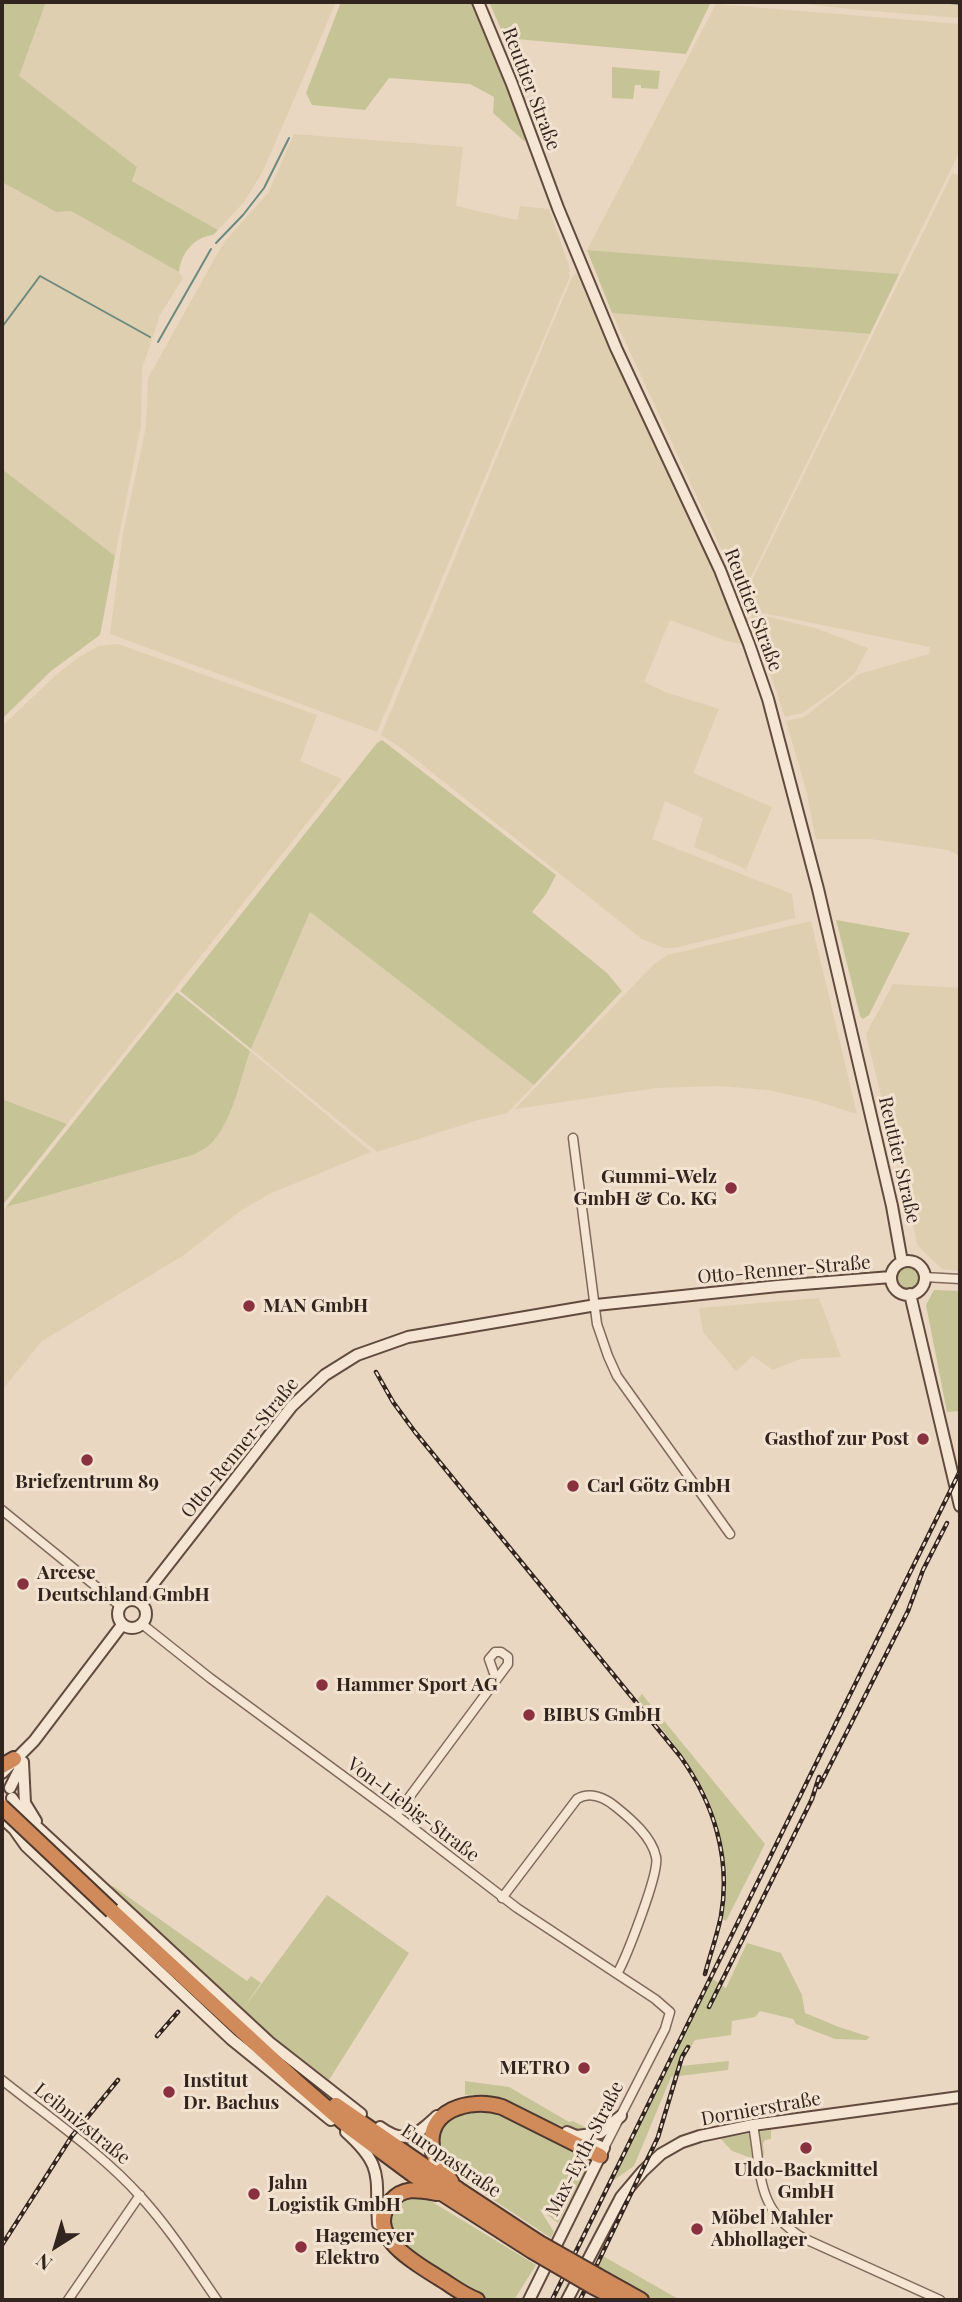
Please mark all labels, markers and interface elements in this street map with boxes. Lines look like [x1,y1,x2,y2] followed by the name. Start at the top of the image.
[497,24,565,154] street label: Reuttier Straße
[719,545,787,675] street label: Reuttier Straße
[873,1094,925,1226] street label: Reuttier Straße
[574,1166,717,1210] place label: Gummi-Welz GmbH & Co. KG
[723,1180,739,1196] marker: Gummi-Welz GmbH & Co. KG
[696,1251,872,1289] street label: Otto-Renner-Straße
[263,1295,368,1317] place label: MAN GmbH
[241,1298,257,1314] marker: MAN GmbH
[176,1373,304,1523] street label: Otto-Renner-Straße
[764,1428,909,1450] place label: Gasthof zur Post
[915,1431,931,1447] marker: Gasthof zur Post
[79,1452,95,1468] marker: Briefzentrum 89
[15,1471,159,1493] place label: Briefzentrum 89
[587,1475,731,1497] place label: Carl Götz GmbH
[565,1478,581,1494] marker: Carl Götz GmbH
[37,1562,210,1606] place label: Arcese Deutschland GmbH
[15,1576,31,1592] marker: Arcese Deutschland GmbH
[336,1674,498,1696] place label: Hammer Sport AG
[314,1677,330,1693] marker: Hammer Sport AG
[543,1704,661,1726] place label: BIBUS GmbH
[521,1707,537,1723] marker: BIBUS GmbH
[342,1753,484,1867] street label: Von-Liebig-Straße
[499,2057,570,2079] place label: METRO
[576,2060,592,2076] marker: METRO
[183,2070,279,2114] place label: Institut Dr. Bachus
[29,2078,135,2170] street label: Leibnizstraße
[541,2078,629,2220] street label: Max-Eyth-Straße
[161,2084,177,2100] marker: Institut Dr. Bachus
[699,2087,823,2131] street label: Dornierstraße
[397,2119,505,2203] street label: Europastraße
[798,2140,814,2156] marker: Uldo-Backmittel GmbH
[734,2159,878,2203] place label: Uldo-Backmittel GmbH
[268,2172,401,2216] place label: Jahn Logistik GmbH
[246,2186,262,2202] marker: Jahn Logistik GmbH
[711,2207,833,2251] place label: Möbel Mahler Abhollager
[21,2211,91,2281] north arrow
[689,2221,705,2237] marker: Möbel Mahler Abhollager
[315,2225,414,2269] place label: Hagemeyer Elektro
[293,2239,309,2255] marker: Hagemeyer Elektro
[30,2248,57,2277] text: N

